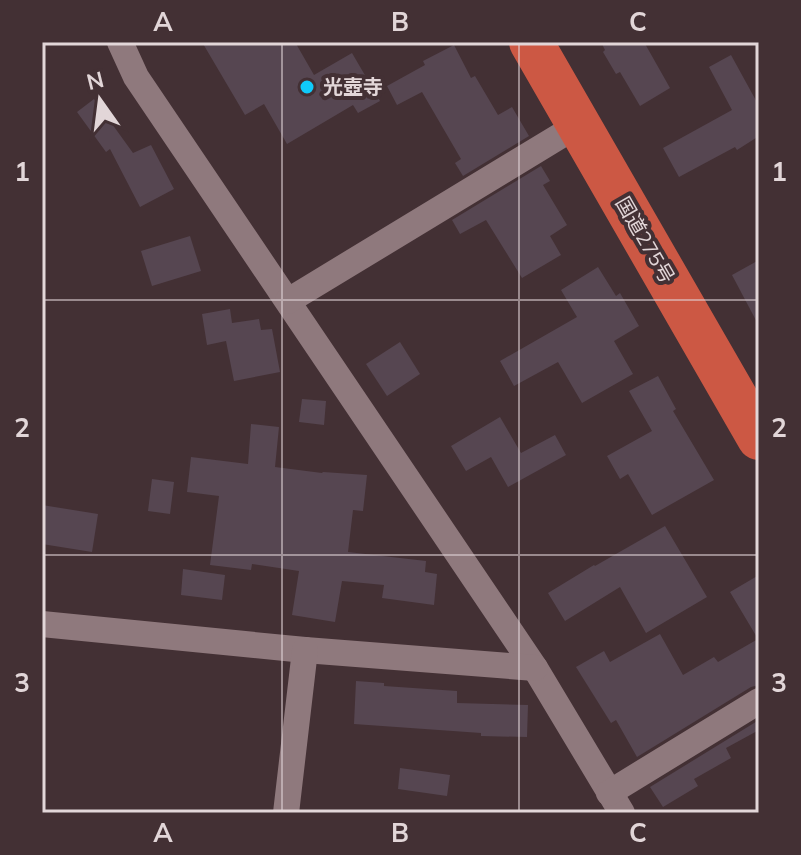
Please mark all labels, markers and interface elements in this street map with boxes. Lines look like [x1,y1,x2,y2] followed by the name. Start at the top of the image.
[153,5,173,38] text: A
[391,5,409,38] text: B
[629,5,647,38] text: C
[60,60,140,140] north arrow
[84,65,107,96] text: N
[323,74,383,99] place label: 光壺寺
[298,78,316,96] marker: 光壺寺
[14,155,30,188] text: 1
[771,155,787,188] text: 1
[611,192,680,288] street label: 国道275号
[14,411,30,444] text: 2
[771,411,787,444] text: 2
[14,666,30,699] text: 3
[771,666,787,699] text: 3
[153,816,173,849] text: A
[391,816,409,849] text: B
[629,816,647,849] text: C

